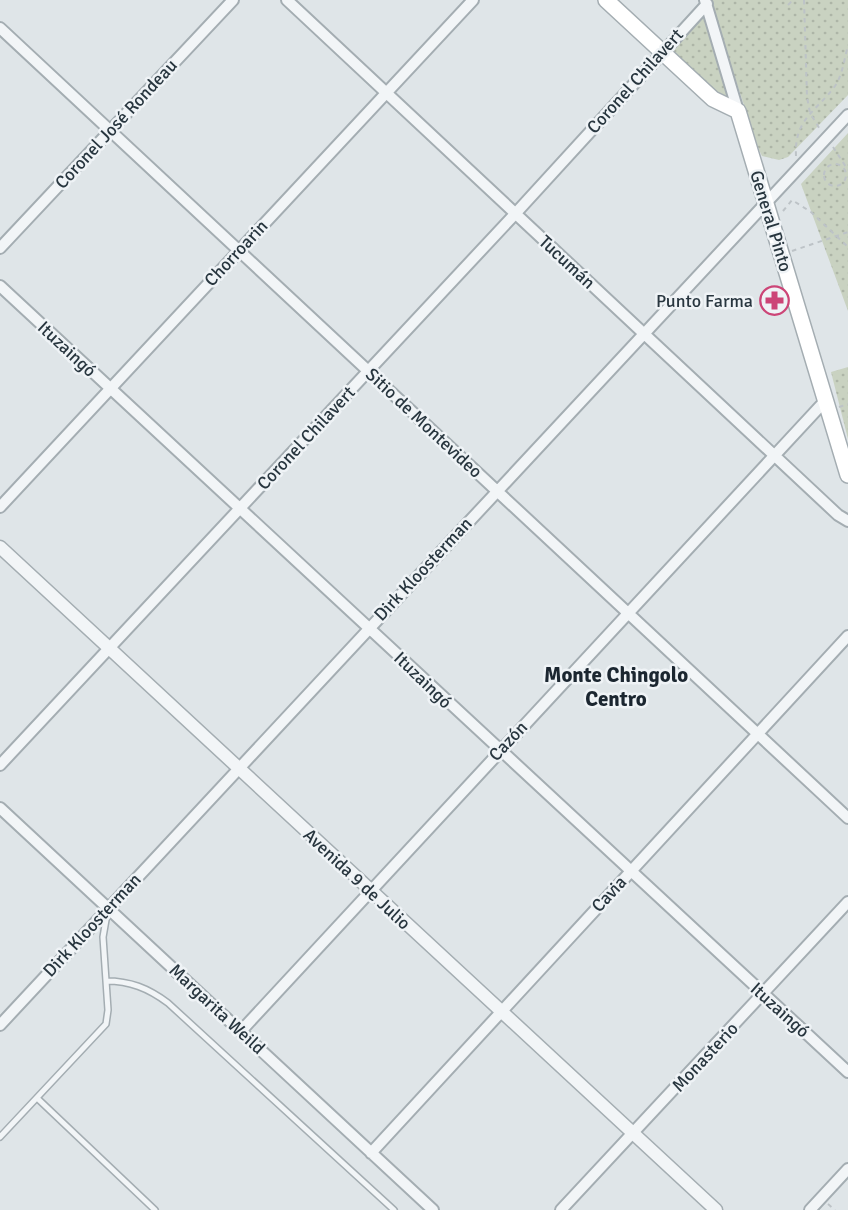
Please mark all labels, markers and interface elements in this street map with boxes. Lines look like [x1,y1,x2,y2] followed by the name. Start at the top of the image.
[582,24,688,138] street label: Coronel Chilavert
[50,55,182,193] street label: Coronel José Rondeau
[745,168,797,274] street label: General Pinto
[200,215,272,291] street label: Chorroarin
[534,230,600,294] street label: Tucumán
[758,285,790,317] pharmacy icon: Punto Farma
[656,290,753,312] place label: Punto Farma
[33,316,101,382] street label: Ituzaingó
[361,363,487,483] street label: Sitio de Montevideo
[252,382,360,494] street label: Coronel Chilavert
[369,513,477,625] street label: Dirk Kloosterman
[389,647,457,713] street label: Ituzaingó
[544,662,688,712] district label: Monte Chingolo Centro
[484,716,532,766] street label: Cazón
[299,824,415,934] street label: Avenida 9 de Julio
[38,869,146,981] street label: Dirk Kloosterman
[587,871,631,917] street label: Cavia
[164,959,270,1059] street label: Margarita Weild
[746,978,814,1042] street label: Ituzaingó
[667,1018,743,1096] street label: Monasterio

